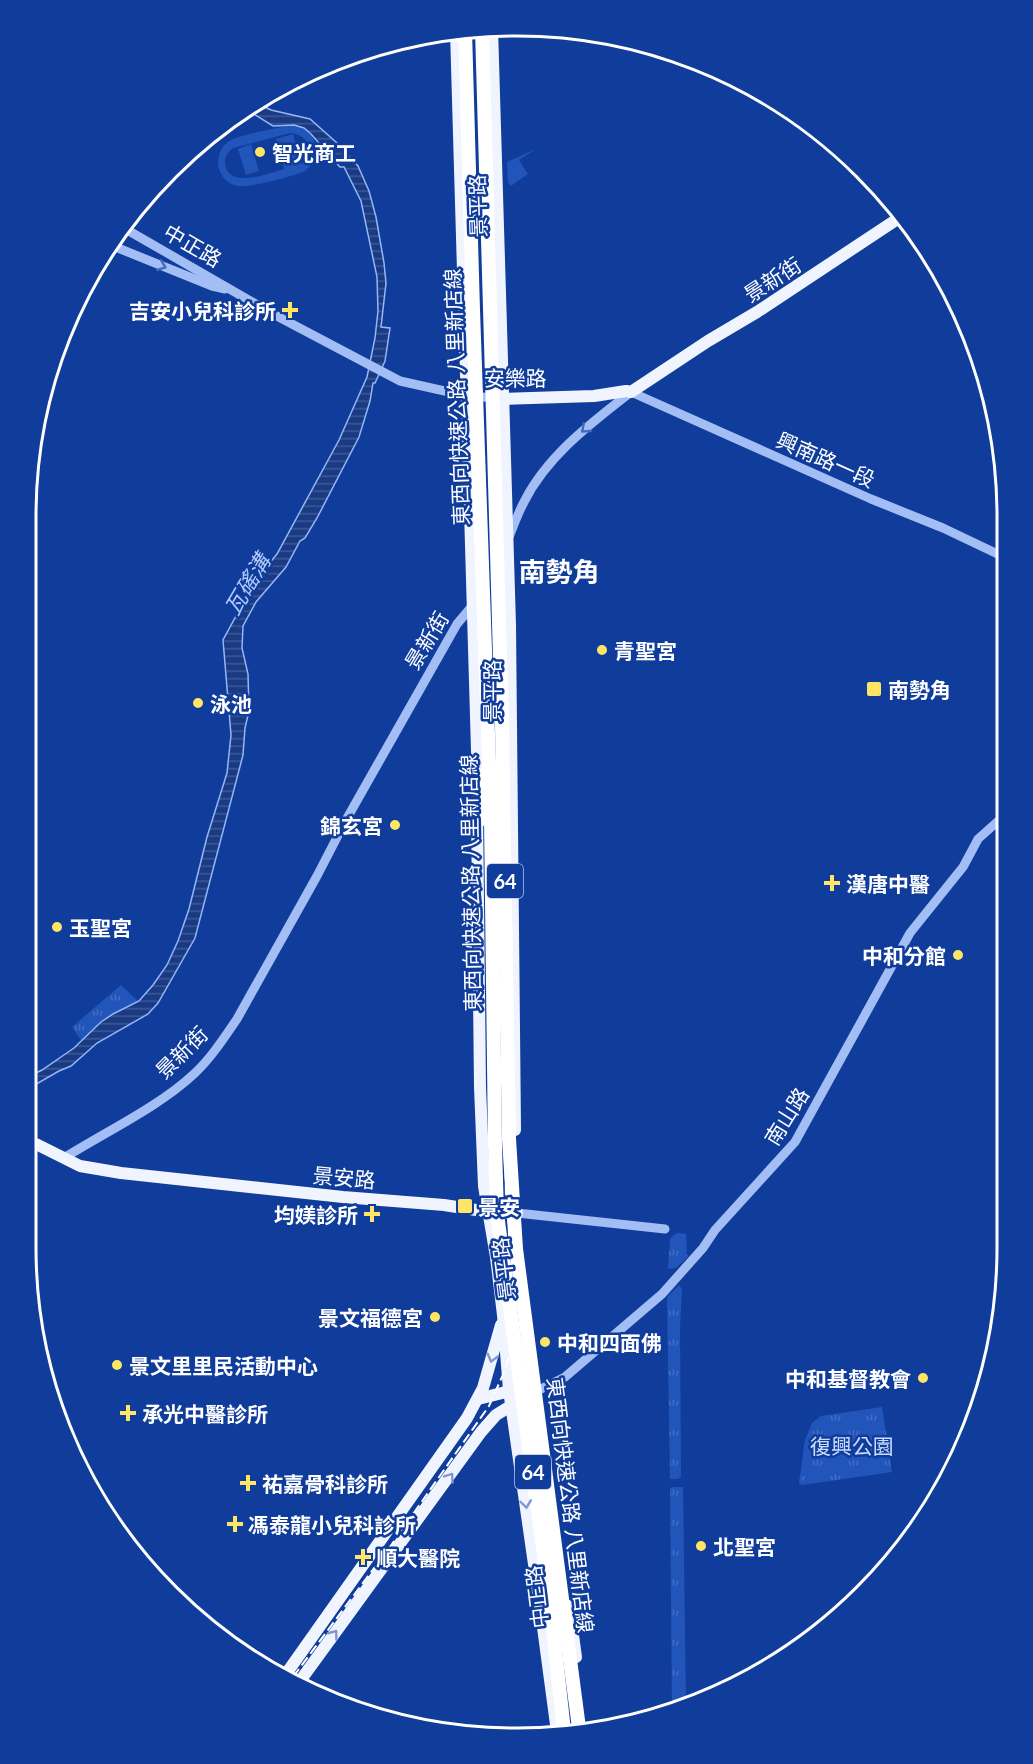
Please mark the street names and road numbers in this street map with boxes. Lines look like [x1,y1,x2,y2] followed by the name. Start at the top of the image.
[463,174,491,238] street label: 景平路
[159,218,227,272] street label: 中正路
[739,251,805,307] street label: 景新街
[439,268,473,526] street label: 東西向快速公路 八里新店線
[484,365,547,390] street label: 安樂路
[773,426,879,492] street label: 興南路一段
[399,607,453,673] street label: 景新街
[479,660,504,723] street label: 景平路
[455,754,485,1012] street label: 東西向快速公路 八里新店線
[487,864,523,898] road number: 64
[150,1021,212,1083] street label: 景新街
[759,1083,813,1149] street label: 南山路
[312,1162,376,1192] street label: 景安路
[487,1236,519,1302] street label: 景平路
[543,1376,599,1634] street label: 東西向快速公路 八里新店線
[515,1455,551,1489] road number: 64
[520,1564,552,1630] street label: 中正路

